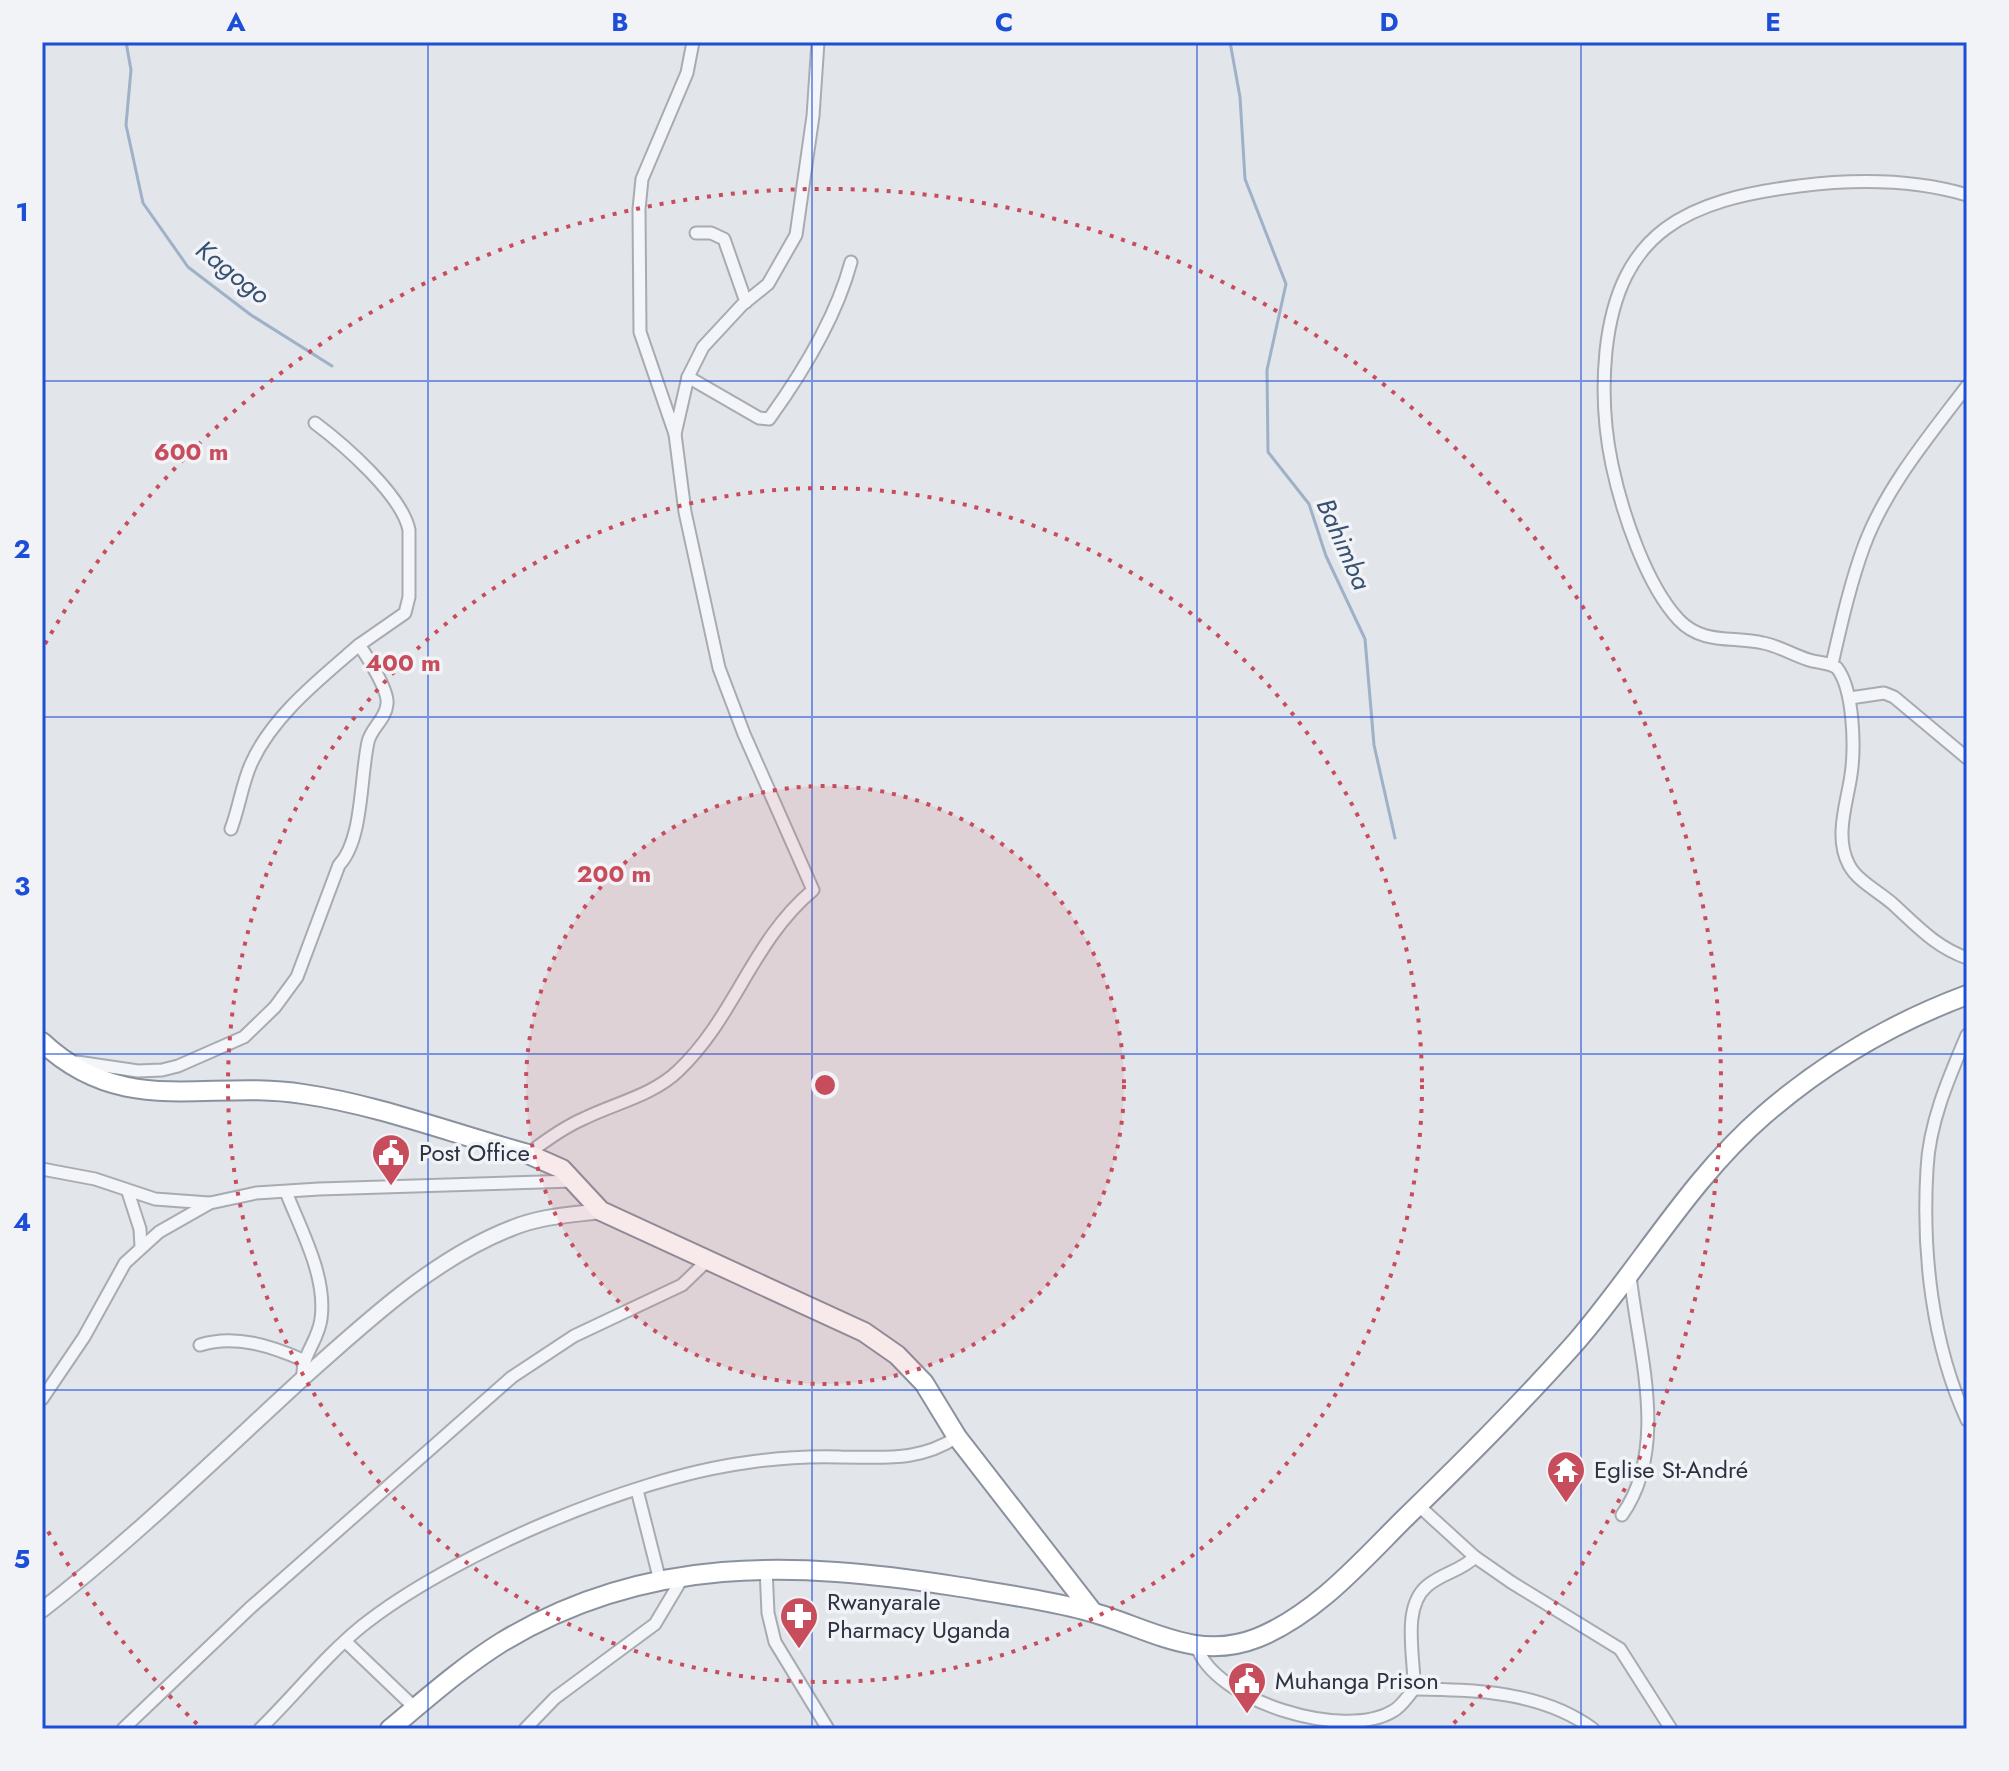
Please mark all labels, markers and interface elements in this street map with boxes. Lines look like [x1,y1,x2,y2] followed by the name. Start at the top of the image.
[225,3,246,41] text: A
[611,3,629,41] text: B
[995,3,1013,41] text: C
[1379,3,1399,41] text: D
[1765,3,1781,41] text: E
[15,193,29,231] text: 1
[188,231,278,313] water label: Kagogo
[154,434,228,469] text: 600 m
[1307,492,1381,596] water label: Bahimba
[13,530,31,568] text: 2
[365,645,441,680] text: 400 m
[577,856,651,891] text: 200 m
[14,867,30,905] text: 3
[811,1071,839,1099] centre of rings
[370,1132,412,1187] public building icon: Post Office
[419,1135,530,1170] place label: Post Office
[13,1203,31,1241] text: 4
[1545,1449,1587,1504] temple icon: Eglise St-André
[1594,1452,1748,1487] place label: Eglise St-André
[14,1540,30,1578] text: 5
[827,1584,1010,1647] place label: Rwanyarale Pharmacy Uganda
[778,1595,820,1650] pharmacy icon: Rwanyarale Pharmacy Uganda
[1226,1660,1268,1715] public building icon: Muhanga Prison
[1275,1663,1439,1698] place label: Muhanga Prison

